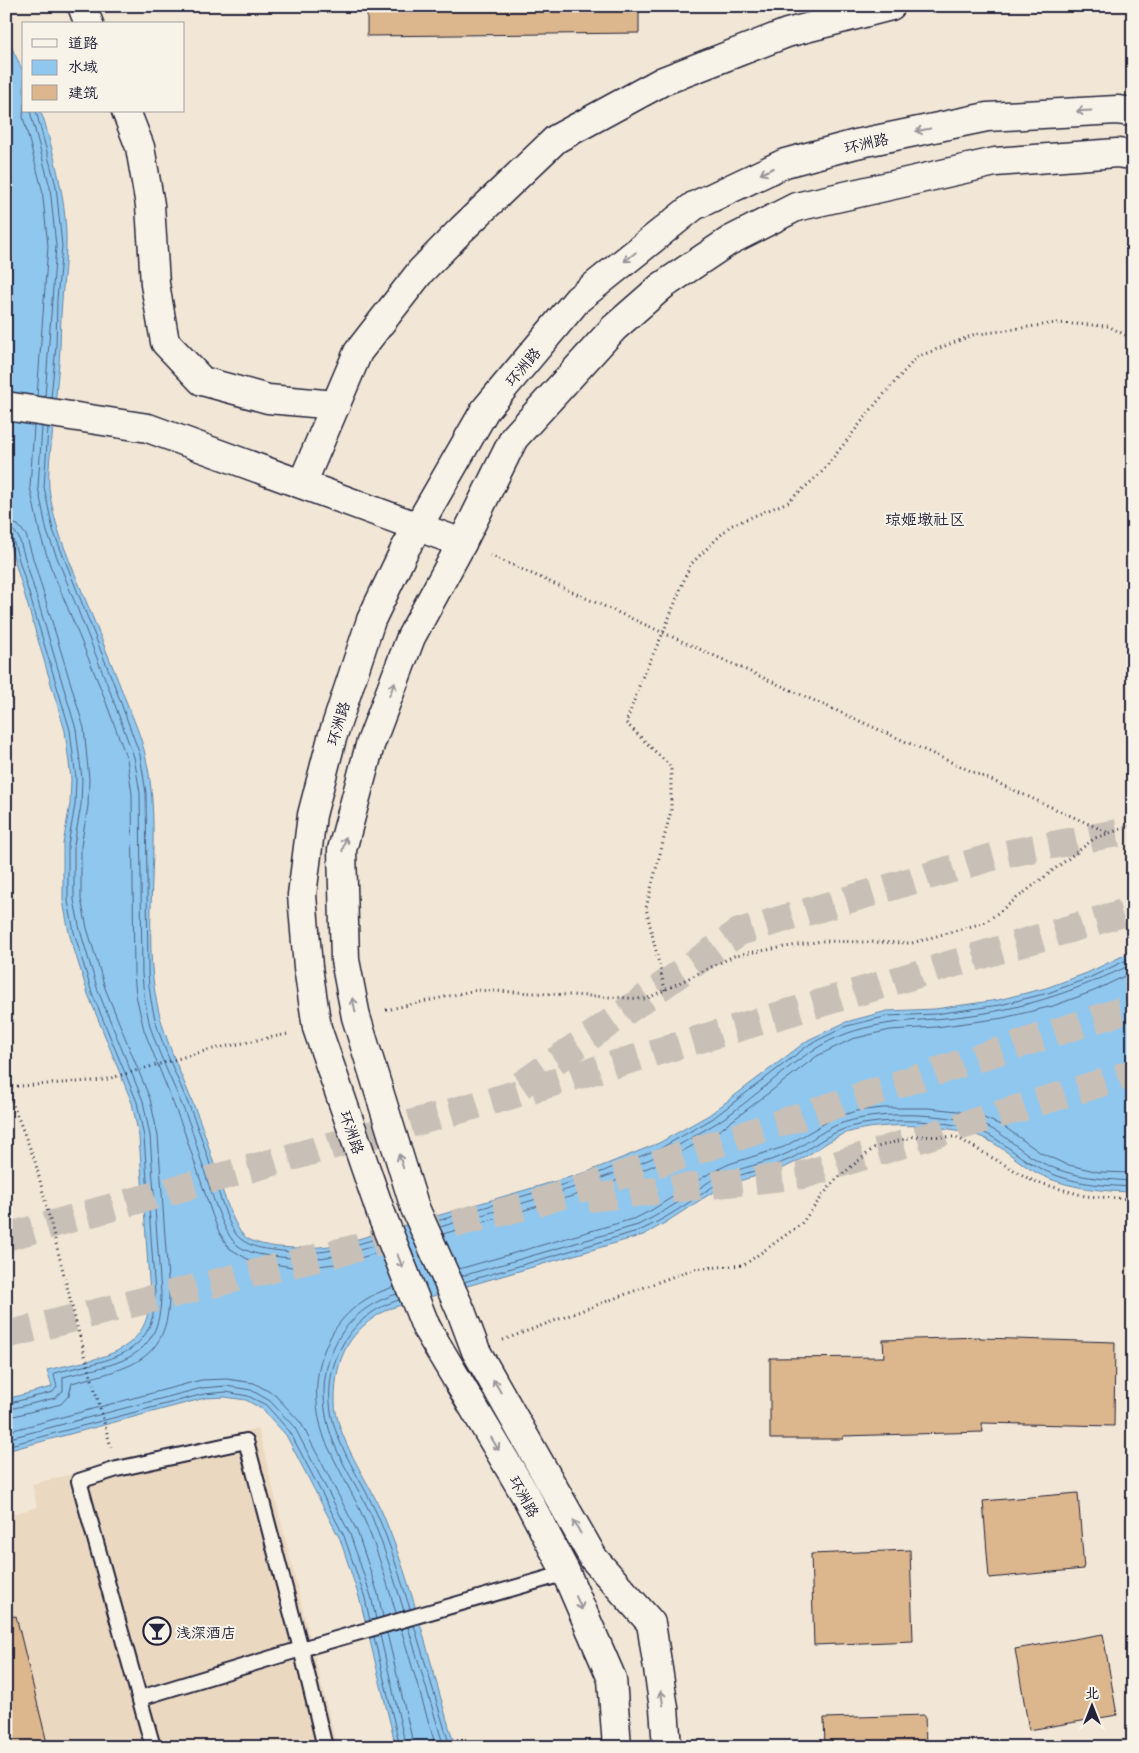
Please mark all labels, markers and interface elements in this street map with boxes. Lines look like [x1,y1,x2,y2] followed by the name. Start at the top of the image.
[22,22,185,112] legend
[68,30,98,53] text: 道路
[68,54,98,77] text: 水域
[68,80,98,103] text: 建筑
[1077,107,1093,116] one-way arrow
[841,126,891,158] street label: 环洲路
[916,126,932,135] one-way arrow
[760,167,775,177] one-way arrow
[624,252,637,263] one-way arrow
[499,341,545,391] street label: 环洲路
[885,506,965,530] district label: 琼姬墩社区
[387,682,397,697] one-way arrow
[319,698,355,748] street label: 环洲路
[340,837,349,853] one-way arrow
[349,998,358,1014] one-way arrow
[335,1107,371,1157] street label: 环洲路
[395,1153,405,1169] one-way arrow
[396,1253,405,1268] one-way arrow
[491,1379,501,1393] one-way arrow
[491,1436,501,1450] one-way arrow
[504,1471,546,1521] street label: 环洲路
[571,1521,581,1535] one-way arrow
[574,1595,584,1610] one-way arrow
[142,1616,172,1646] bar icon: 浅深酒店
[176,1620,236,1643] place label: 浅深酒店
[1066,1680,1116,1730] north arrow
[1085,1682,1099,1703] text: 北
[657,1691,667,1707] one-way arrow

